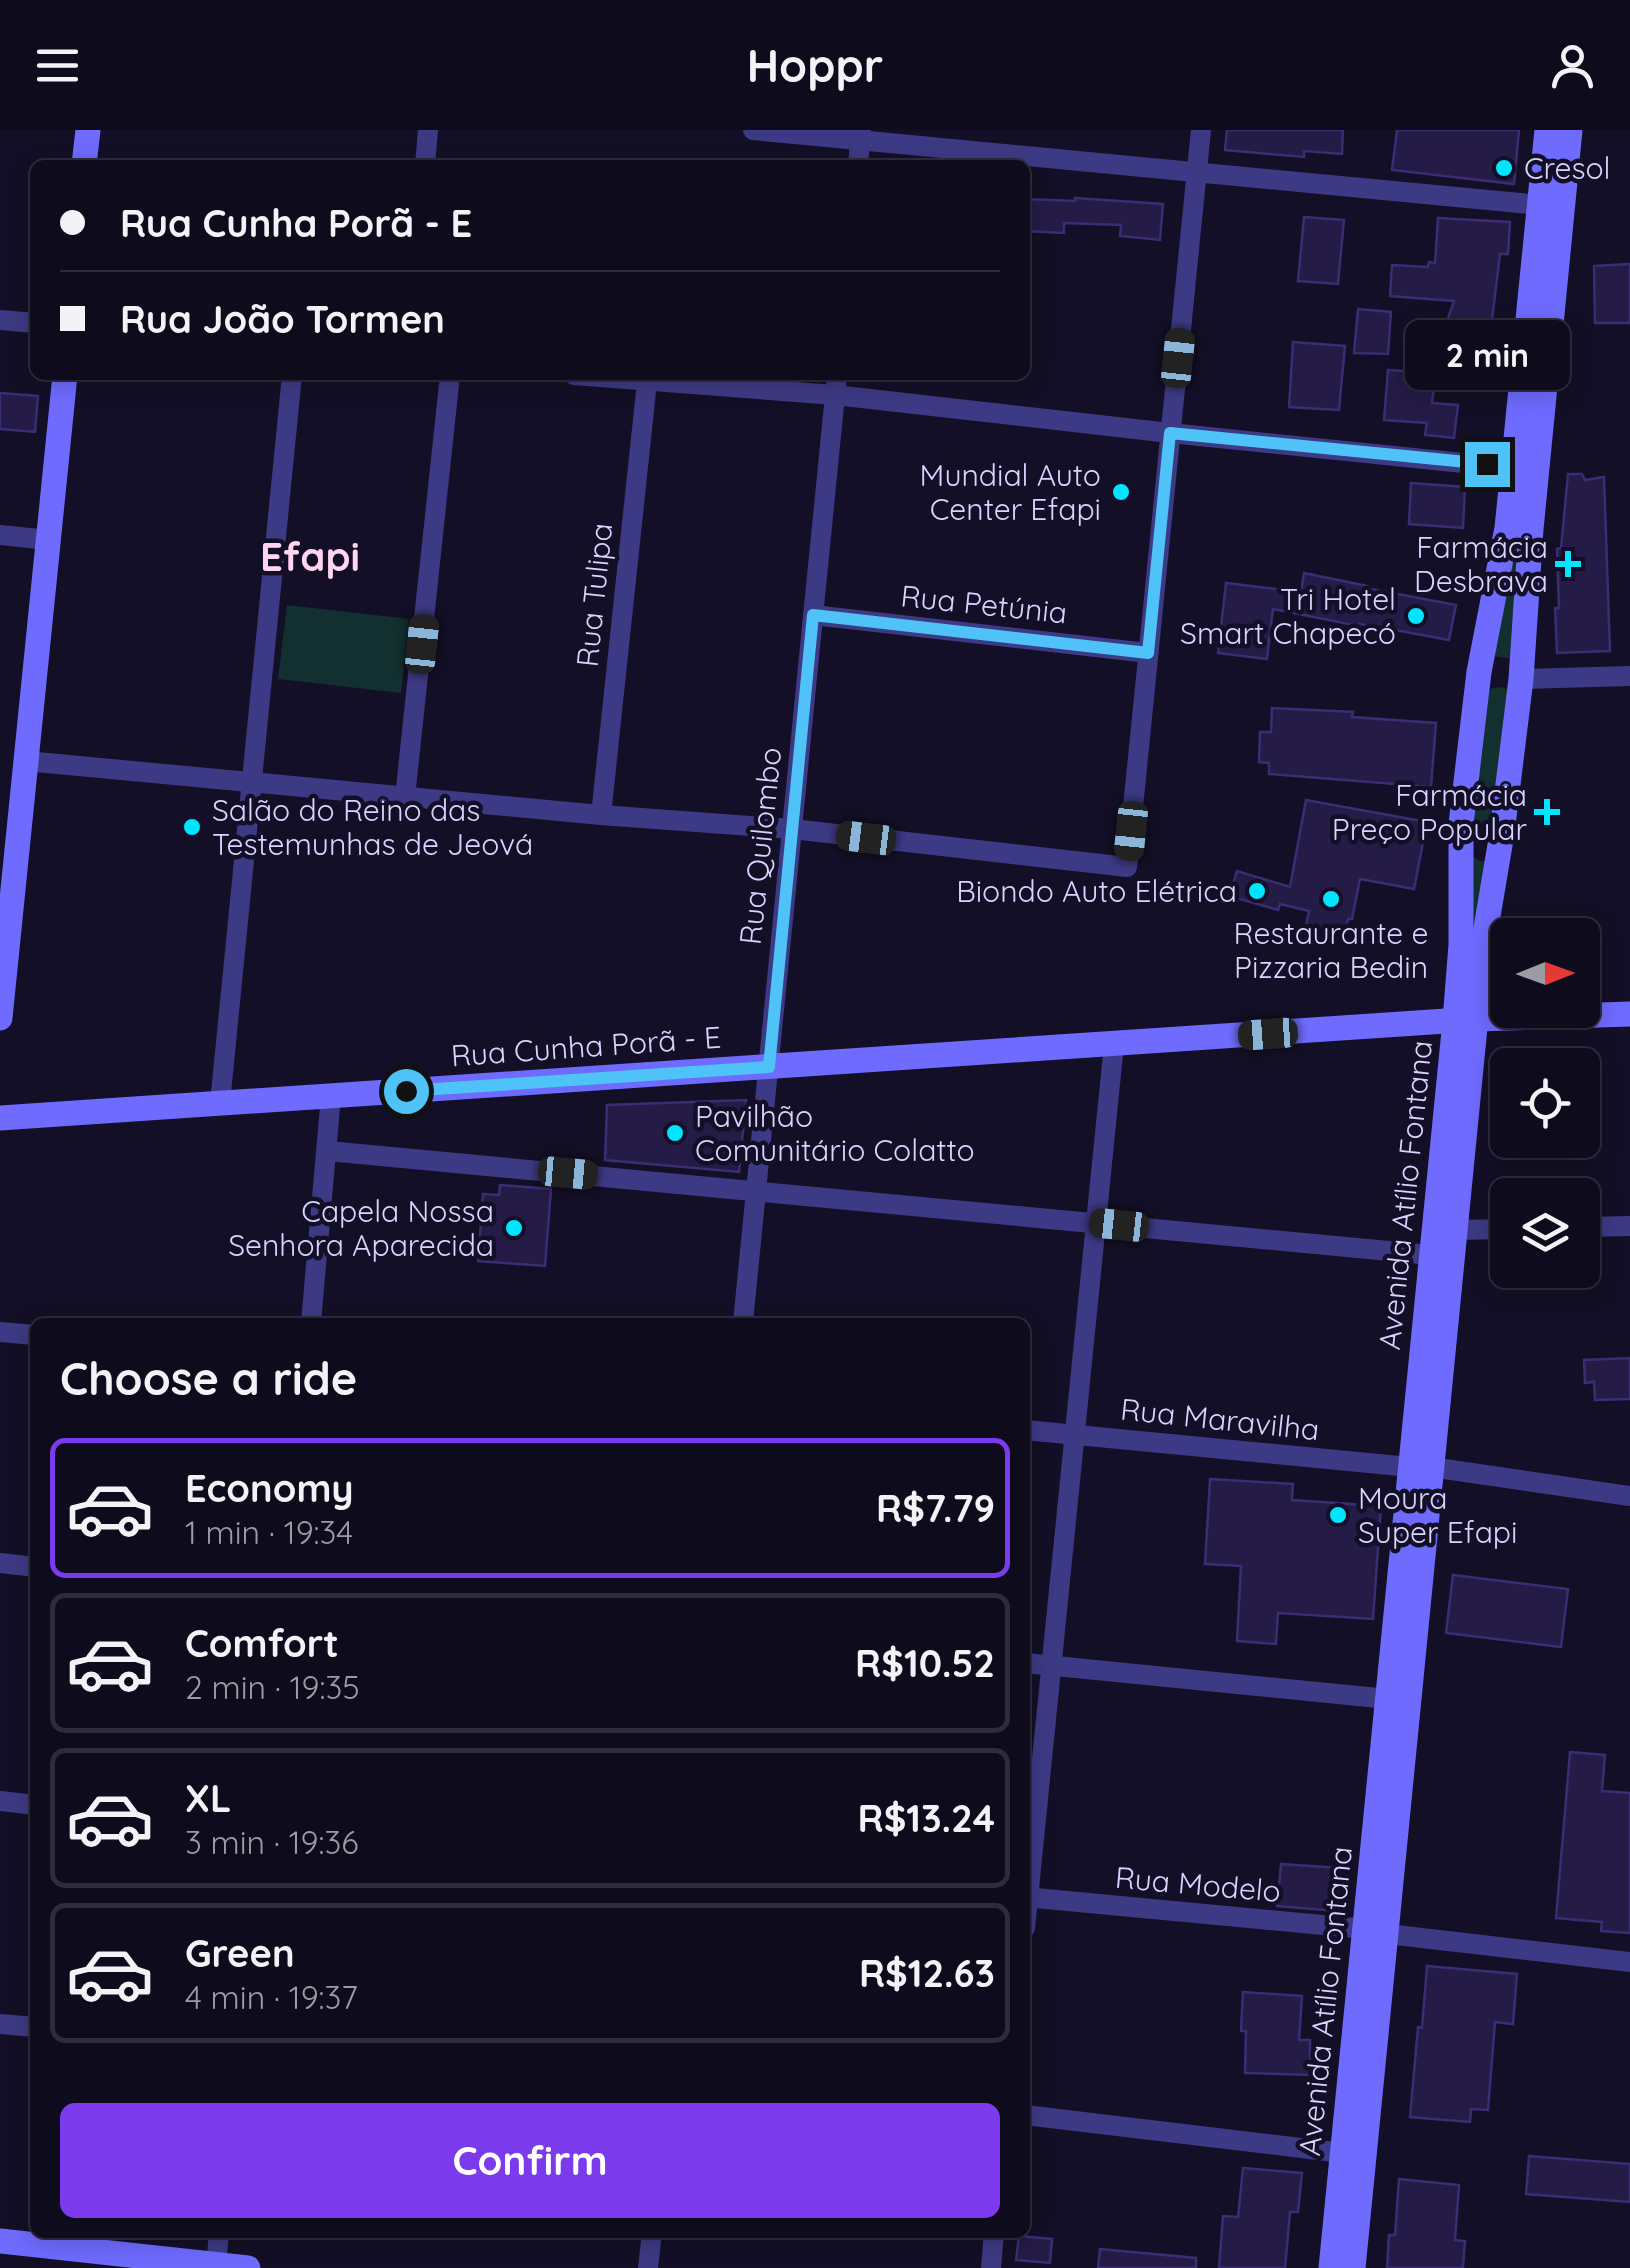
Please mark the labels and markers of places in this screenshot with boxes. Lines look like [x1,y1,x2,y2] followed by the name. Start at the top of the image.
[1524,149,1611,187] place label: Cresol
[1493,157,1515,179] marker: Cresol
[920,456,1101,528] place label: Mundial Auto Center Efapi
[1110,481,1132,503] marker: Mundial Auto Center Efapi
[1414,528,1548,600] place label: Farmácia Desbrava
[1557,553,1579,575] marker: Farmácia Desbrava
[1180,580,1396,652] place label: Tri Hotel Smart Chapecó
[1405,605,1427,627] marker: Tri Hotel Smart Chapecó
[1332,776,1527,848] place label: Farmácia Preço Popular
[212,791,533,863] place label: Salão do Reino das Testemunhas de Jeová
[1536,801,1558,823] marker: Farmácia Preço Popular
[181,816,203,838] marker: Salão do Reino das Testemunhas de Jeová
[956,872,1237,910] place label: Biondo Auto Elétrica
[1246,880,1268,902] marker: Biondo Auto Elétrica
[1320,888,1342,910] marker: Restaurante e Pizzaria Bedin
[1234,914,1428,986] place label: Restaurante e Pizzaria Bedin
[695,1097,975,1169] place label: Pavilhão Comunitário Colatto
[664,1122,686,1144] marker: Pavilhão Comunitário Colatto
[228,1192,494,1264] place label: Capela Nossa Senhora Aparecida
[503,1217,525,1239] marker: Capela Nossa Senhora Aparecida
[1358,1479,1517,1551] place label: Moura Super Efapi
[1327,1504,1349,1526] marker: Moura Super Efapi

